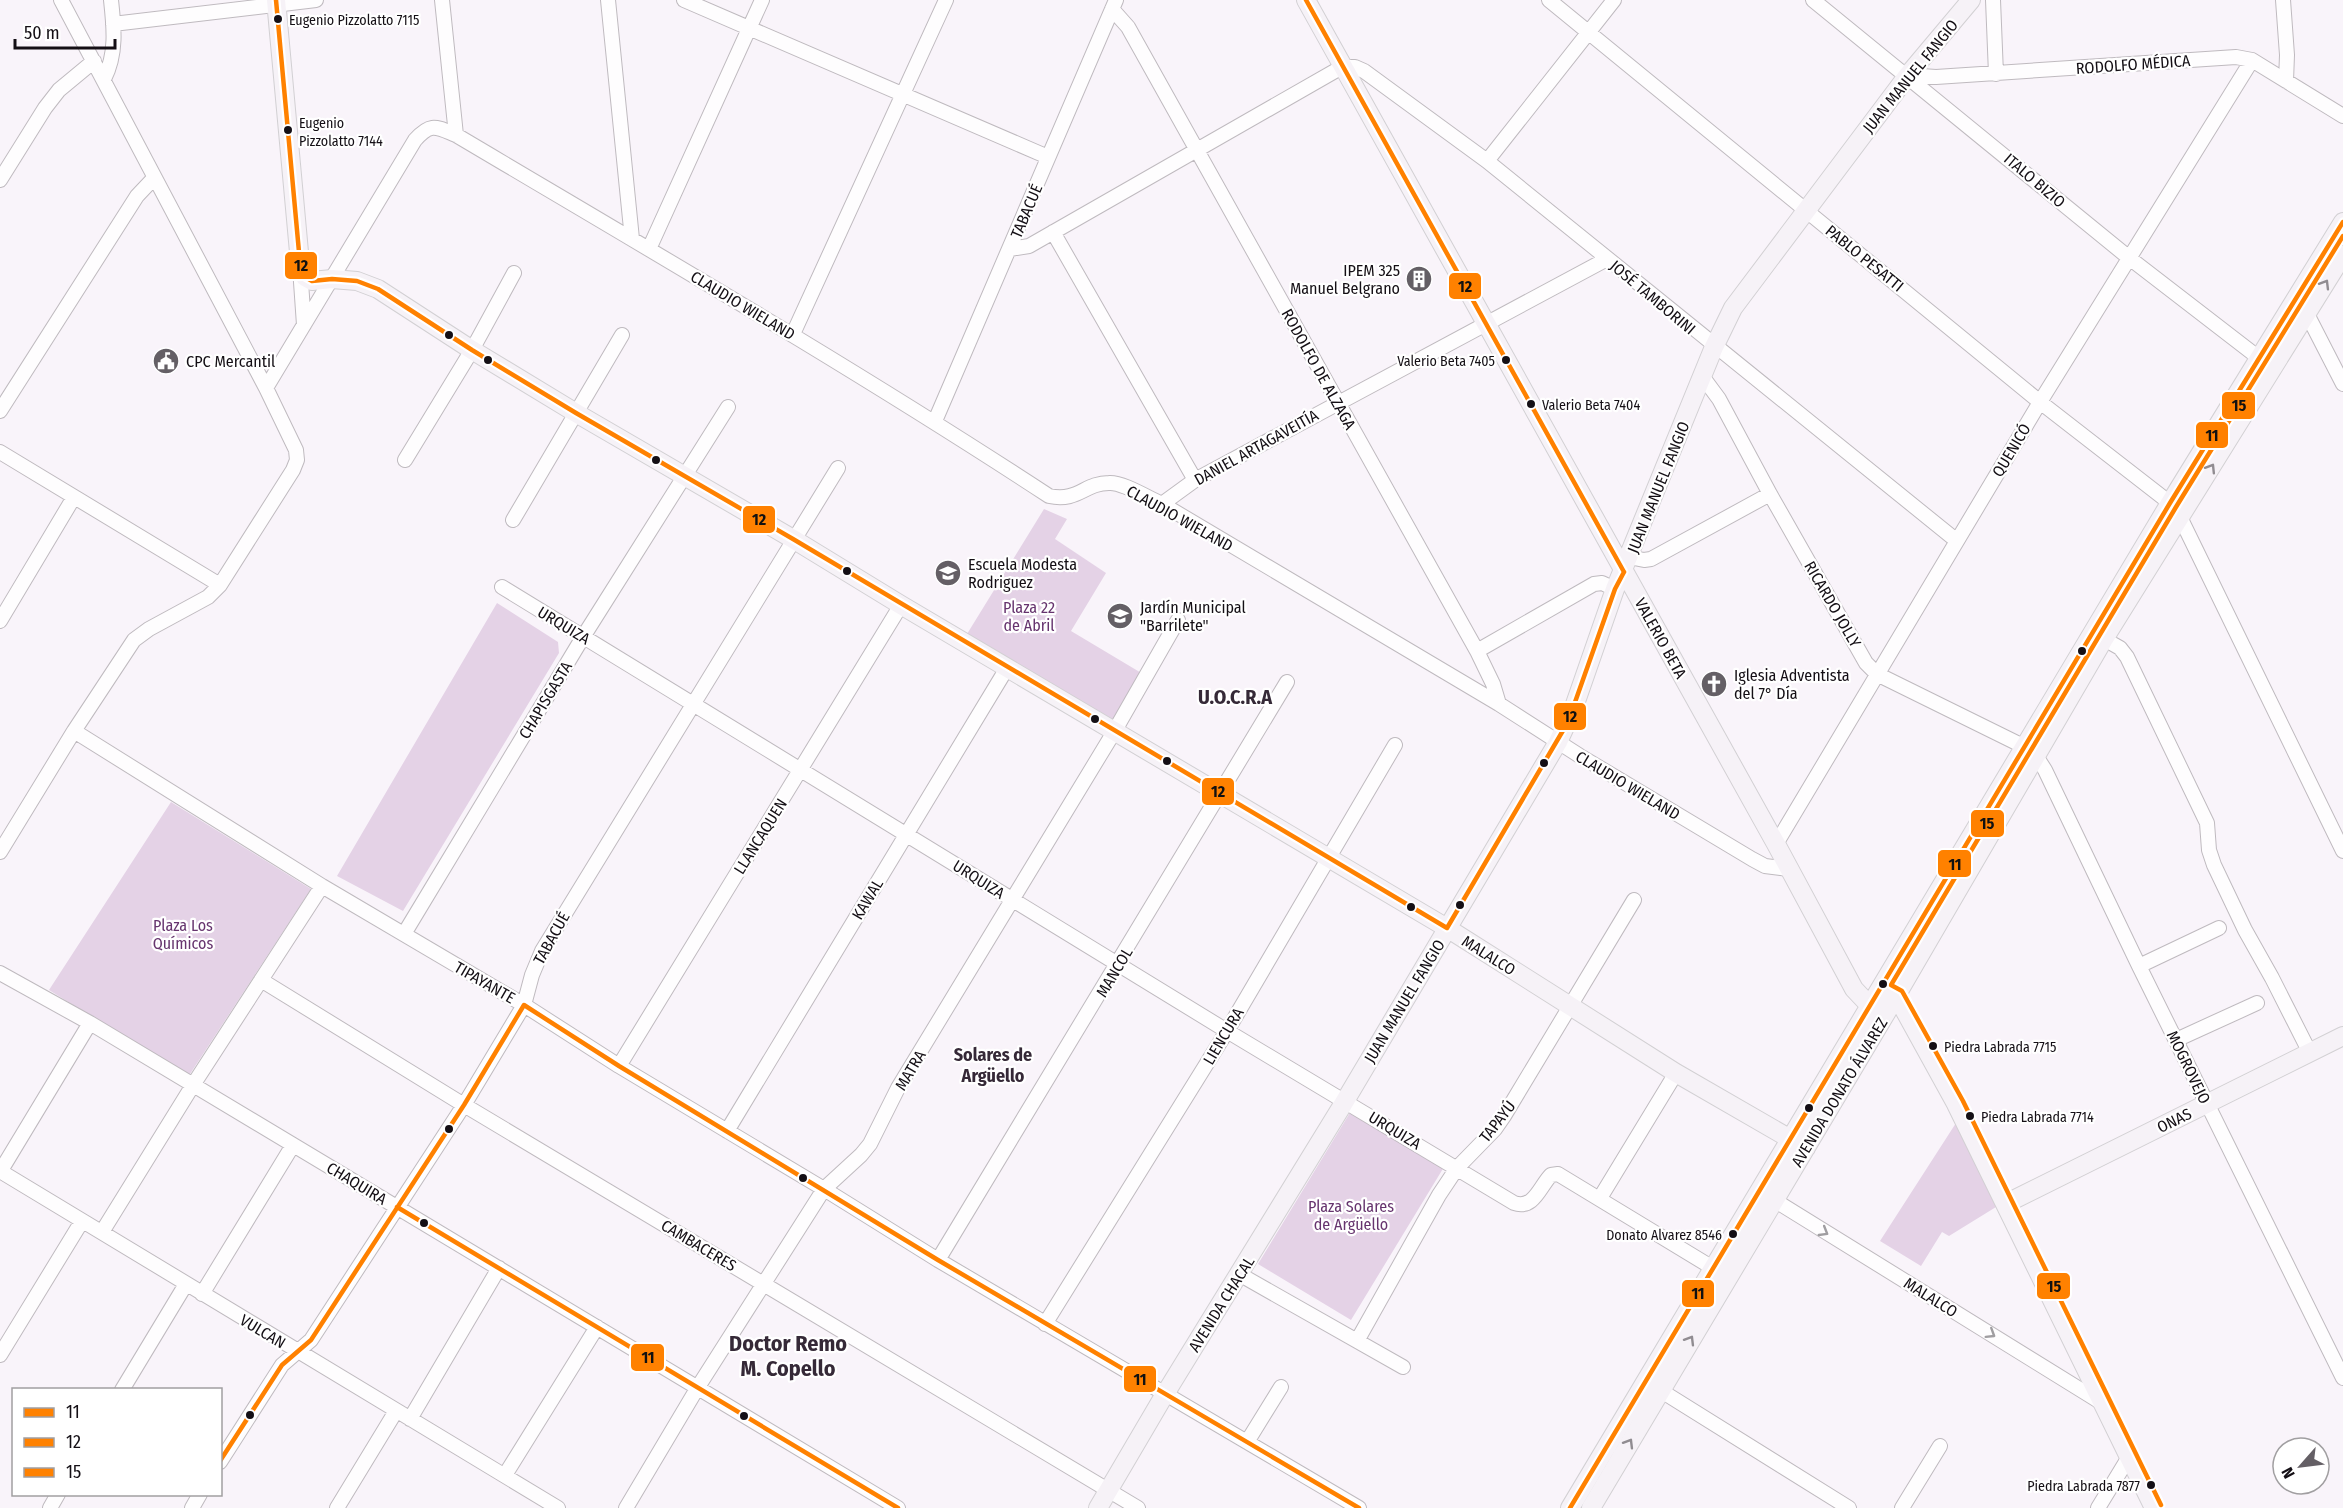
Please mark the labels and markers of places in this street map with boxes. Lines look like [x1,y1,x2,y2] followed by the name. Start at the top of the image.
[289,12,419,29] place label: Eugenio Pizzolatto 7115
[272,13,284,25] marker: Eugenio Pizzolatto 7115
[299,115,383,150] place label: Eugenio Pizzolatto 7144
[282,124,294,136] marker: Eugenio Pizzolatto 7144
[1290,261,1400,298] place label: IPEM 325 Manuel Belgrano
[1404,264,1434,294] building icon: IPEM 325 Manuel Belgrano
[443,329,455,341] unlabelled marker
[151,346,181,376] public building icon: CPC Mercantil
[186,352,275,371] place label: CPC Mercantil
[1397,353,1495,370] place label: Valerio Beta 7405
[482,354,494,366] unlabelled marker
[1500,354,1512,366] marker: Valerio Beta 7405
[1542,397,1640,414] place label: Valerio Beta 7404
[1525,398,1537,410] marker: Valerio Beta 7404
[650,454,662,466] unlabelled marker
[968,555,1077,592] place label: Escuela Modesta Rodriguez
[933,558,963,588] school or university icon: Escuela Modesta Rodriguez
[841,565,853,577] unlabelled marker
[1140,598,1246,635] place label: Jardín Municipal "Barrilete"
[1105,601,1135,631] school or university icon: Jardín Municipal "Barrilete"
[2076,645,2088,657] unlabelled marker
[1734,666,1850,703] place label: Iglesia Adventista del 7° Día
[1699,669,1729,699] church icon: Iglesia Adventista del 7° Día
[1089,713,1101,725] unlabelled marker
[1161,755,1173,767] unlabelled marker
[1538,757,1550,769] unlabelled marker
[1454,899,1466,911] unlabelled marker
[1405,901,1417,913] unlabelled marker
[1877,978,1889,990] unlabelled marker
[1944,1039,2056,1056] place label: Piedra Labrada 7715
[1927,1040,1939,1052] marker: Piedra Labrada 7715
[1803,1102,1815,1114] unlabelled marker
[1981,1109,2094,1126] place label: Piedra Labrada 7714
[1964,1110,1976,1122] marker: Piedra Labrada 7714
[443,1123,455,1135] unlabelled marker
[797,1172,809,1184] unlabelled marker
[418,1217,430,1229] unlabelled marker
[1606,1227,1722,1244] place label: Donato Alvarez 8546
[1727,1228,1739,1240] marker: Donato Alvarez 8546
[244,1409,256,1421] unlabelled marker
[738,1410,750,1422] unlabelled marker
[2027,1478,2140,1495] place label: Piedra Labrada 7877
[2145,1479,2157,1491] marker: Piedra Labrada 7877

